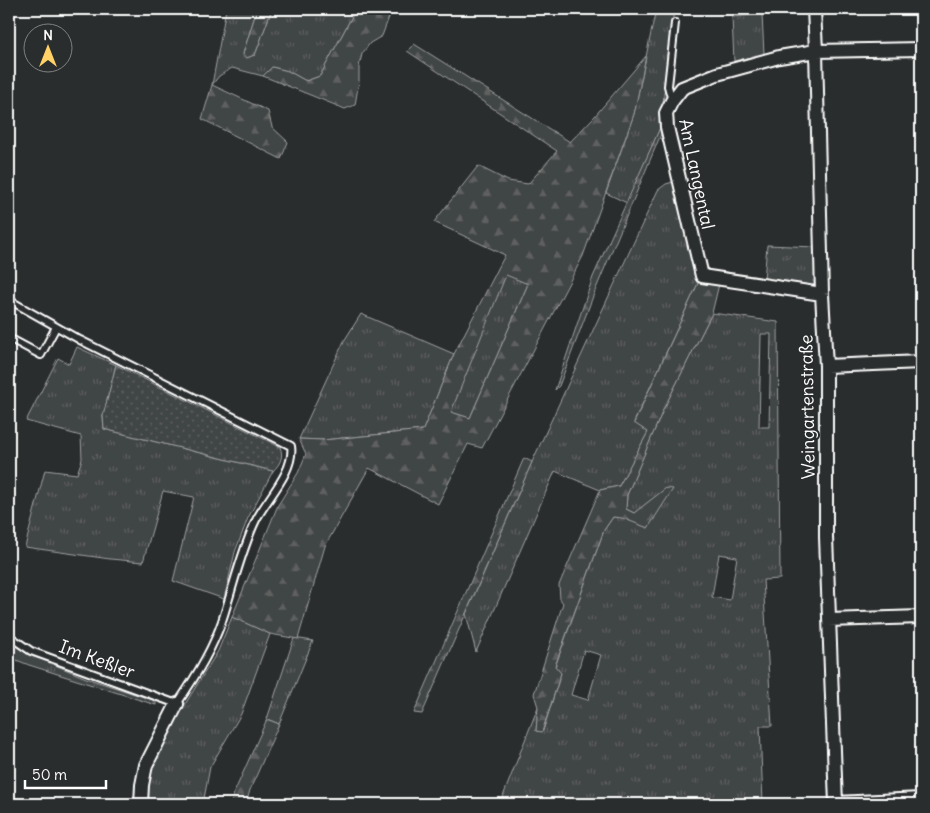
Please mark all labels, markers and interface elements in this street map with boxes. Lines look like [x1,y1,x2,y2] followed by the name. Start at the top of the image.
[22,22,72,72] north arrow
[43,26,53,44] text: N
[674,117,720,231] street label: Am Langental
[794,334,820,480] street label: Weingartenstraße
[56,635,139,684] street label: Im Keßler
[25,758,106,790] scale bar
[32,765,67,784] text: 50 m

